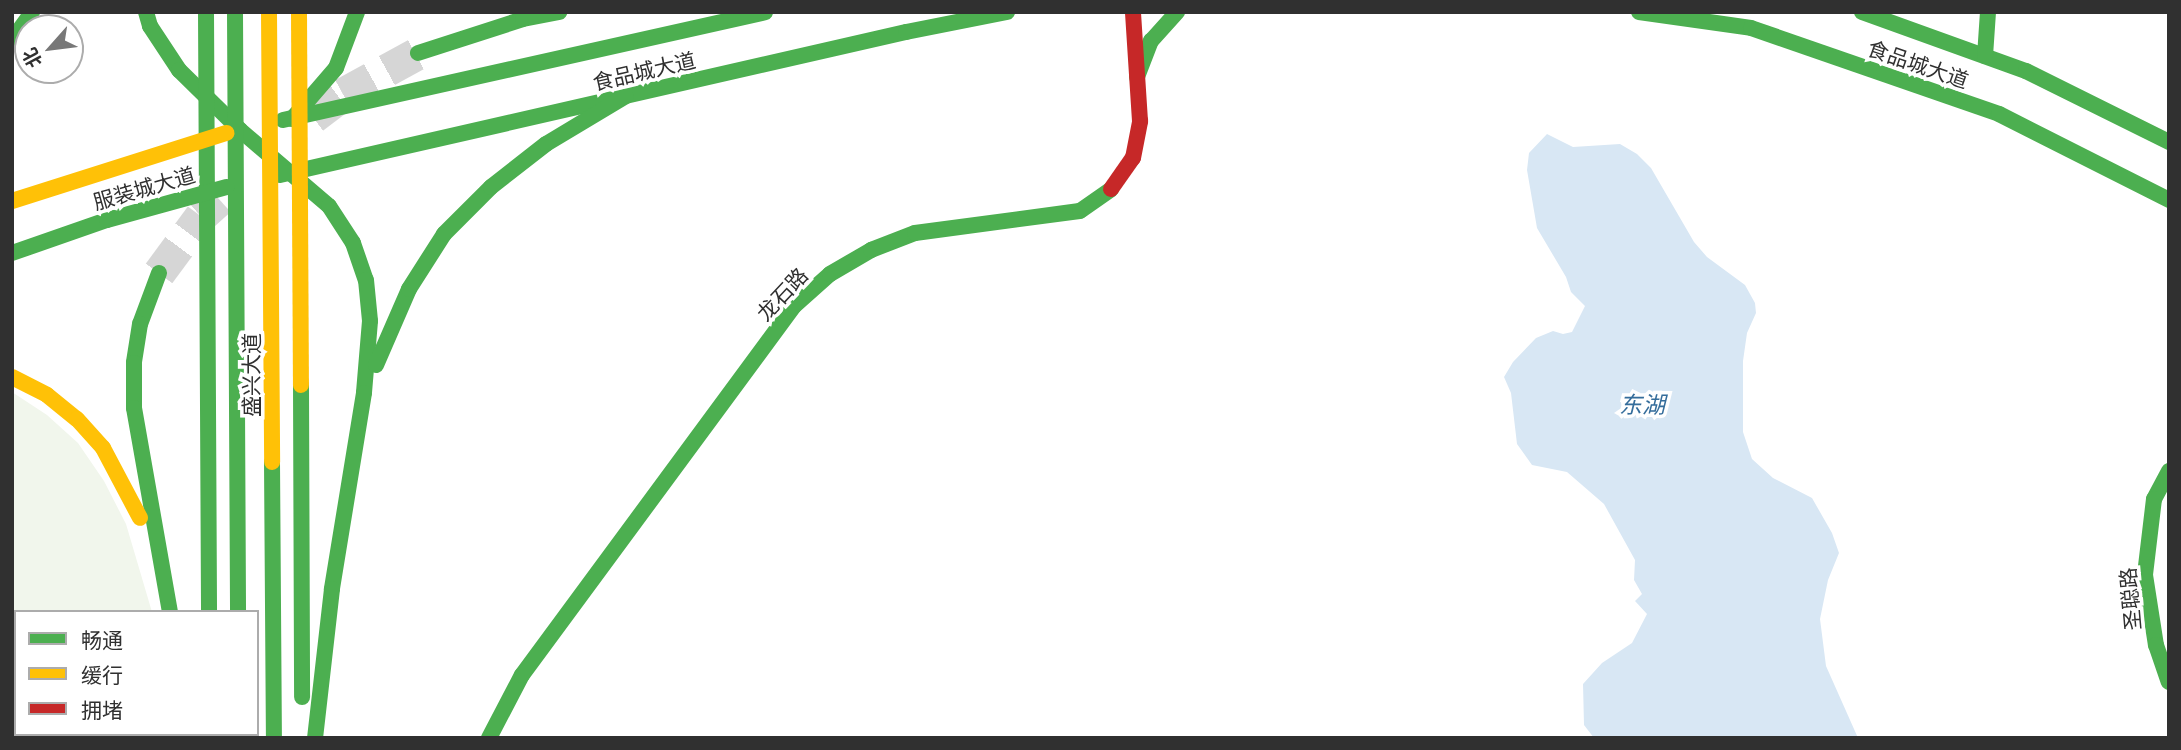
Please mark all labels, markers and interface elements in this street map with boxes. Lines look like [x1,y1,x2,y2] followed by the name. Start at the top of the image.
[14,14,84,84] north arrow
[1864,35,1972,93] street label: 食品城大道
[17,44,46,72] text: 北
[590,47,698,95] street label: 食品城大道
[90,161,198,215] street label: 服装城大道
[751,262,813,326] street label: 龙石路
[238,333,264,417] street label: 盛兴大道
[1619,390,1665,418] water label: 东湖
[2115,567,2145,631] street label: 圣聪路
[14,610,259,736] legend
[81,627,123,652] text: 畅通
[81,662,123,687] text: 缓行
[81,697,123,722] text: 拥堵

